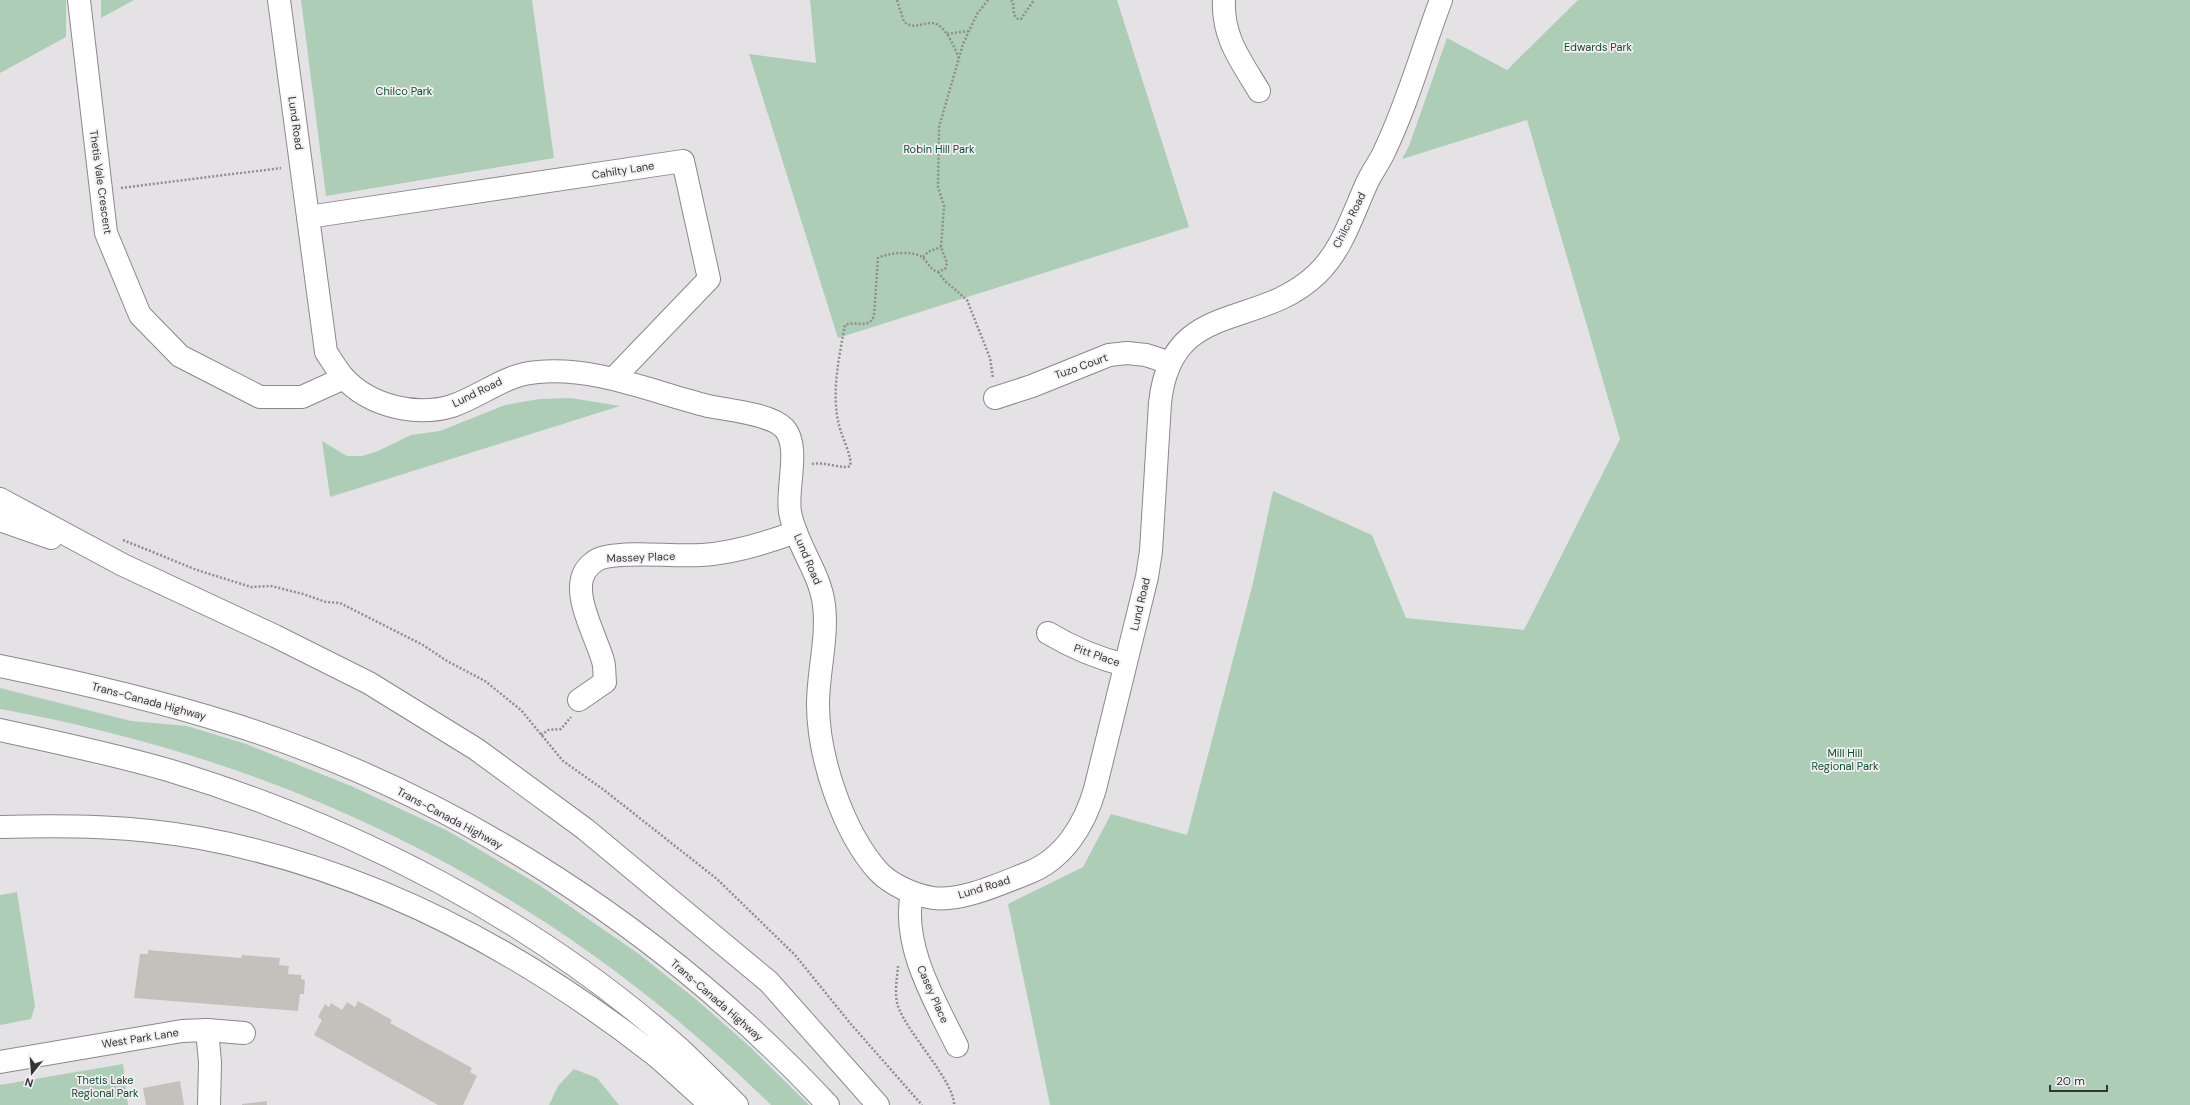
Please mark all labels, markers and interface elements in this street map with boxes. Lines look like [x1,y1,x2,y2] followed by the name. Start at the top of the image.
[1564,40,1633,54] park label: Edwards Park
[376,84,433,98] park label: Chilco Park
[285,95,307,151] street label: Lund Road
[87,129,115,235] street label: Thetis Vale Crescent
[903,142,975,156] park label: Robin Hill Park
[591,158,655,182] street label: Cahilty Lane
[1329,190,1369,250] street label: Chilco Road
[1053,350,1109,382] street label: Tuzo Court
[450,374,504,410] street label: Lund Road
[791,531,825,587] street label: Lund Road
[606,549,676,565] street label: Massey Place
[1127,576,1153,632] street label: Lund Road
[1072,641,1122,669] street label: Pitt Place
[90,679,208,723] street label: Trans-Canada Highway
[1811,746,1879,773] park label: Mill Hill Regional Park
[395,784,505,852] street label: Trans-Canada Highway
[956,872,1012,902] street label: Lund Road
[668,956,766,1044] street label: Trans-Canada Highway
[914,963,952,1025] street label: Casey Place
[100,1025,180,1051] street label: West Park Lane
[12,1053,52,1093] north arrow
[2050,1067,2107,1093] scale bar
[71,1073,139,1100] park label: Thetis Lake Regional Park
[2056,1073,2085,1089] text: 20 m
[23,1075,35,1090] text: N

